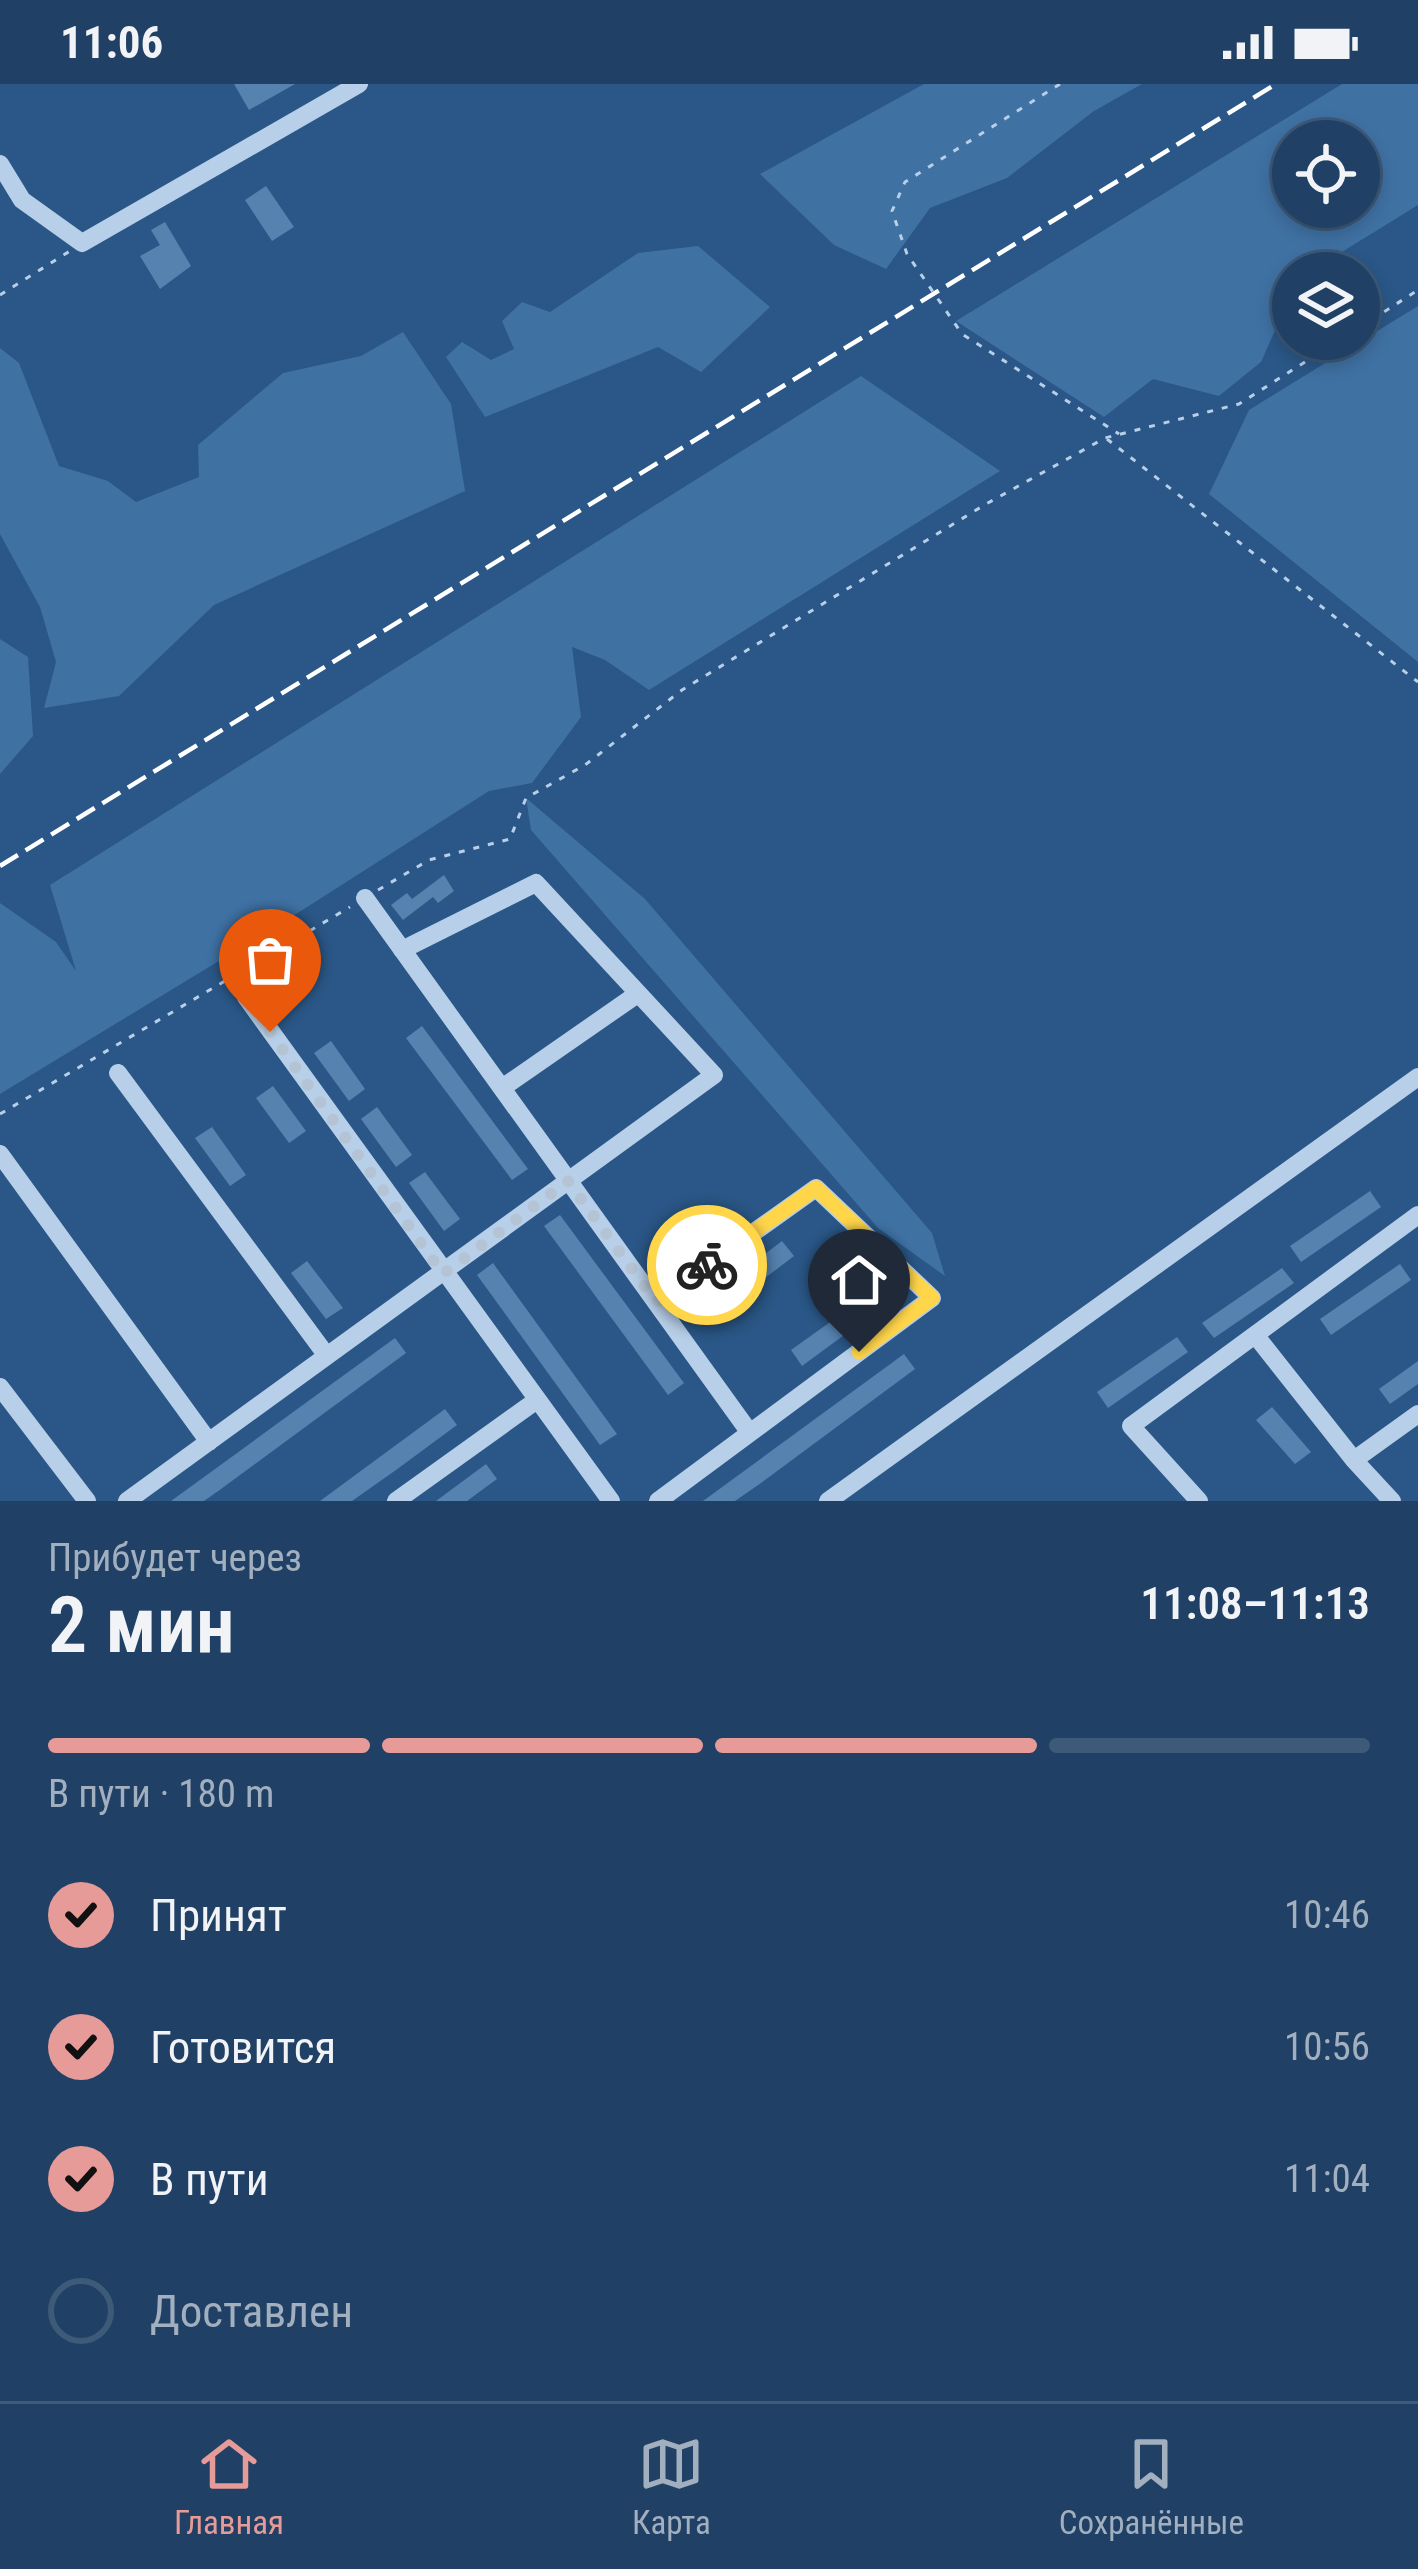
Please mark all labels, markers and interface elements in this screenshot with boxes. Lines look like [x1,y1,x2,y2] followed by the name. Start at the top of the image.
[60,16,163,69] text: 11:06
[1272,120,1380,360] map controls
[1272,120,1380,228] button: locate
[1272,252,1380,360] button: layers
[219,909,321,1032] pin
[237,927,303,993] icon: bag
[647,1205,767,1325] courier
[808,1229,910,1352] pin
[674,1232,740,1298] icon: bike
[826,1247,892,1313] icon: home
[48,1535,302,1581] text: Прибудет через
[1140,1577,1370,1630] text: 11:08–11:13
[48,1580,235,1671] text: 2 мин
[48,1771,274,1817] text: В пути · 180 m
[48,1882,114,1948] icon: check
[150,1889,287,1942] text: Принят
[1284,1892,1370,1938] text: 10:46
[48,2014,114,2080] icon: check
[150,2021,336,2074] text: Готовится
[1284,2024,1370,2070] text: 10:56
[48,2146,114,2212] icon: check
[150,2153,269,2206] text: В пути
[1284,2156,1370,2202] text: 11:04
[150,2285,353,2338] text: Доставлен
[174,2431,284,2542] tab: Главная
[632,2431,711,2542] tab: Карта
[1059,2431,1244,2542] tab: Сохранённые

